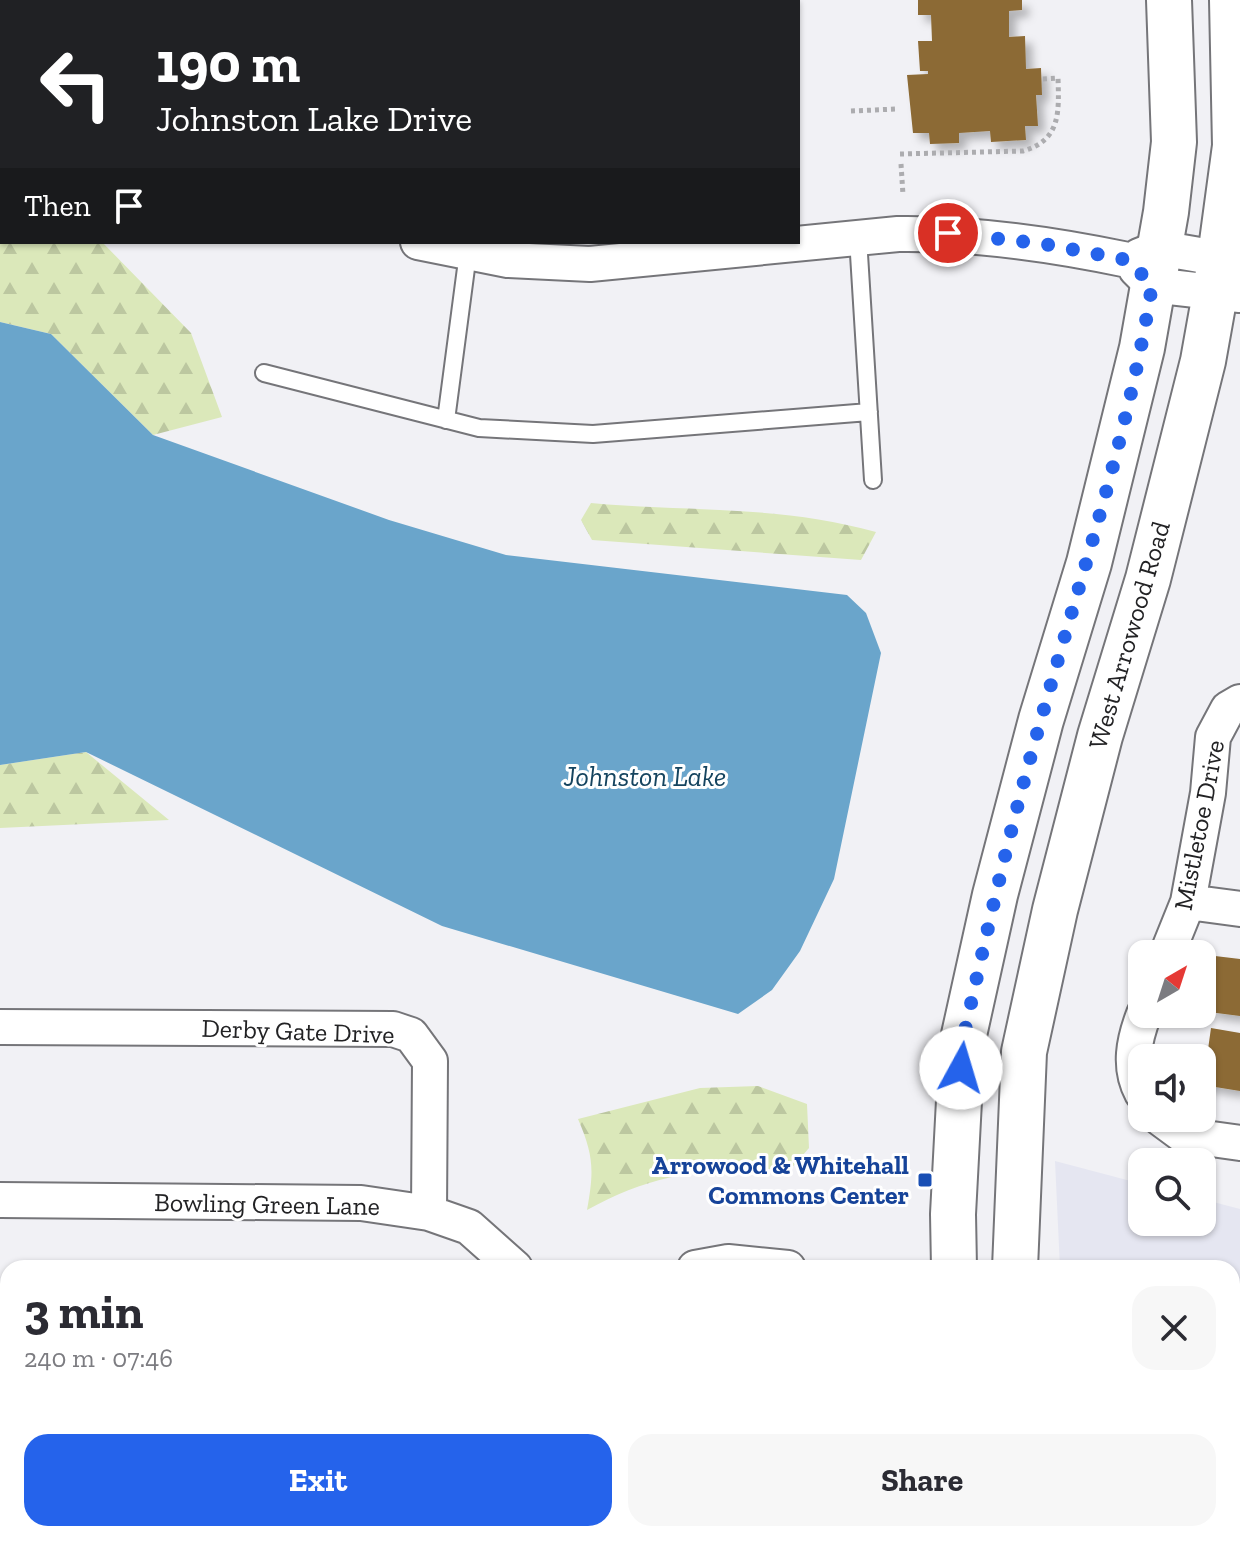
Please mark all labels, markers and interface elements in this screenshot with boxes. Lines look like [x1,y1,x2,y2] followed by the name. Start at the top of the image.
[156,29,300,96] text: 190 m
[24,32,128,136] icon: left
[156,97,472,140] text: Johnston Lake Drive
[107,184,151,228] icon: arrive
[24,188,91,224] text: Then
[914,199,982,267] pin
[926,211,970,255] icon: arrive
[1081,517,1177,753] street label: West Arrowood Road
[1167,737,1231,913] street label: Mistletoe Drive
[563,760,726,793] water label: Johnston Lake
[1128,940,1216,1028] north arrow
[1128,940,1216,1236] map controls
[201,1012,395,1050] street label: Derby Gate Drive
[919,1026,1003,1110] position arrow
[1128,1044,1216,1132] button: sound
[1128,1148,1216,1236] button: search
[652,1149,909,1211] place label: Arrowood & Whitehall Commons Center
[916,1171,934,1189] marker: Arrowood & Whitehall Commons Center
[154,1186,380,1222] street label: Bowling Green Lane
[24,1283,143,1340] text: 3 min
[1132,1286,1216,1370] button: close
[24,1342,173,1374] text: 240 m · 07:46
[24,1434,612,1526] button: Exit
[628,1434,1216,1526] button: Share

